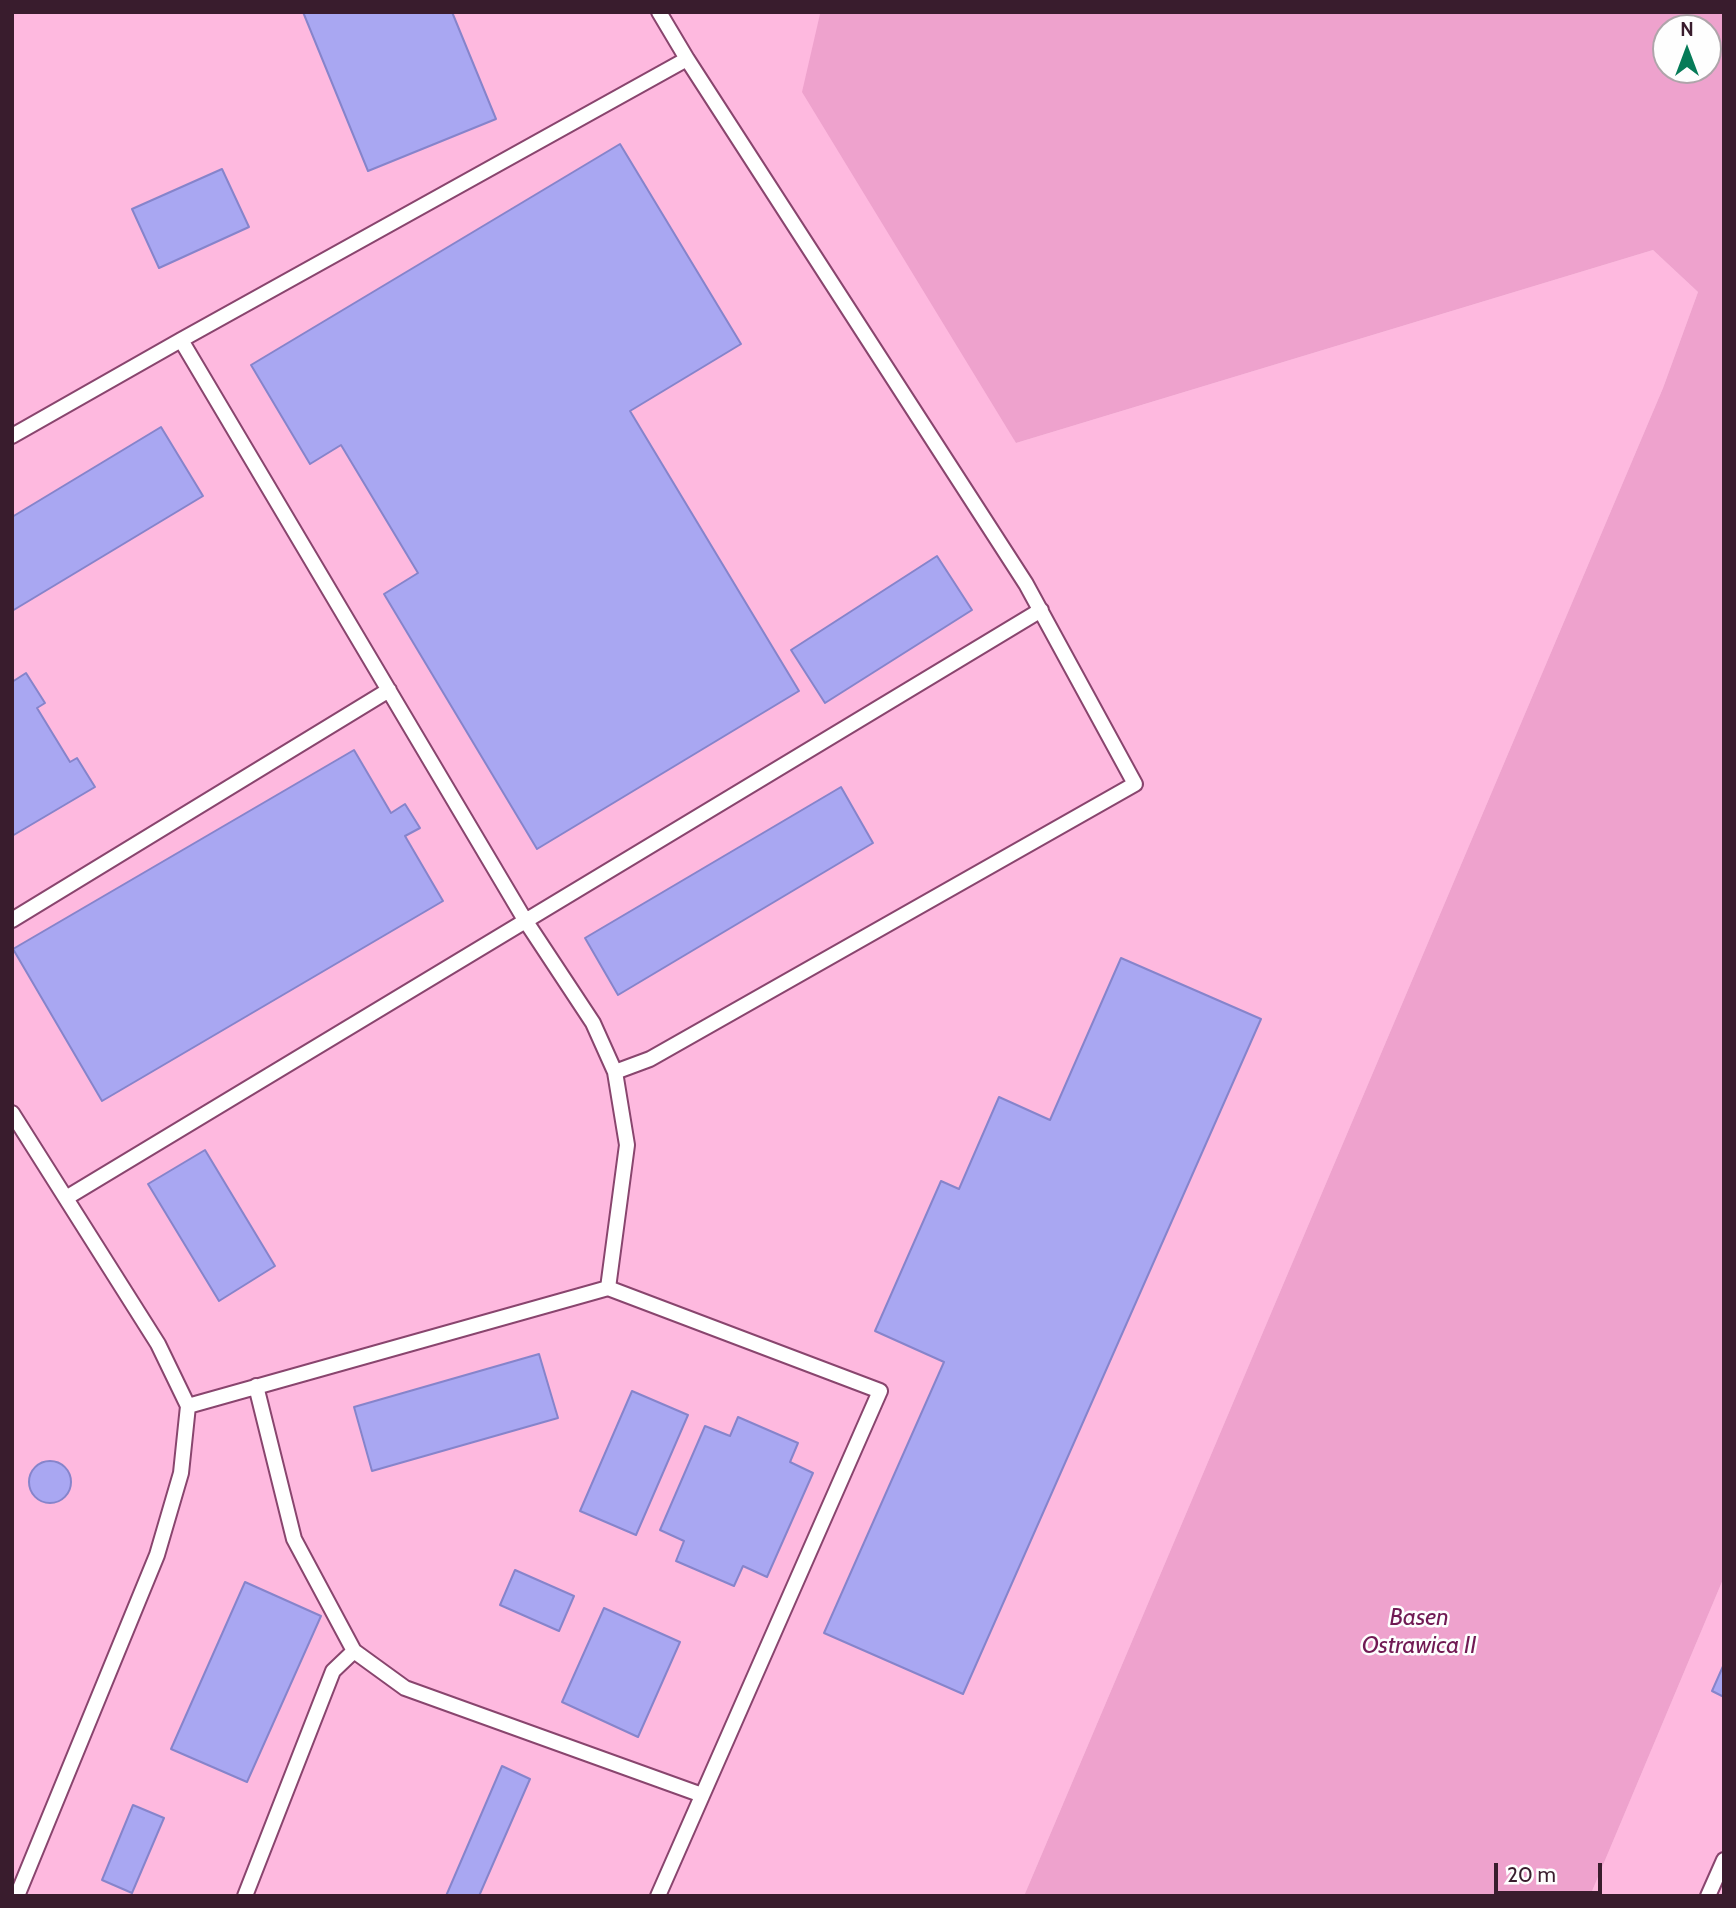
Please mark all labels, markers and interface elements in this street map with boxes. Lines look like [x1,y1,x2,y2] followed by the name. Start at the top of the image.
[1652,14,1722,84] north arrow
[1680,18,1694,41] text: N
[1362,1604,1476,1660] water label: Basen Ostrawica II
[1498,1848,1606,1892] scale bar
[1507,1862,1556,1887] text: 20 m

